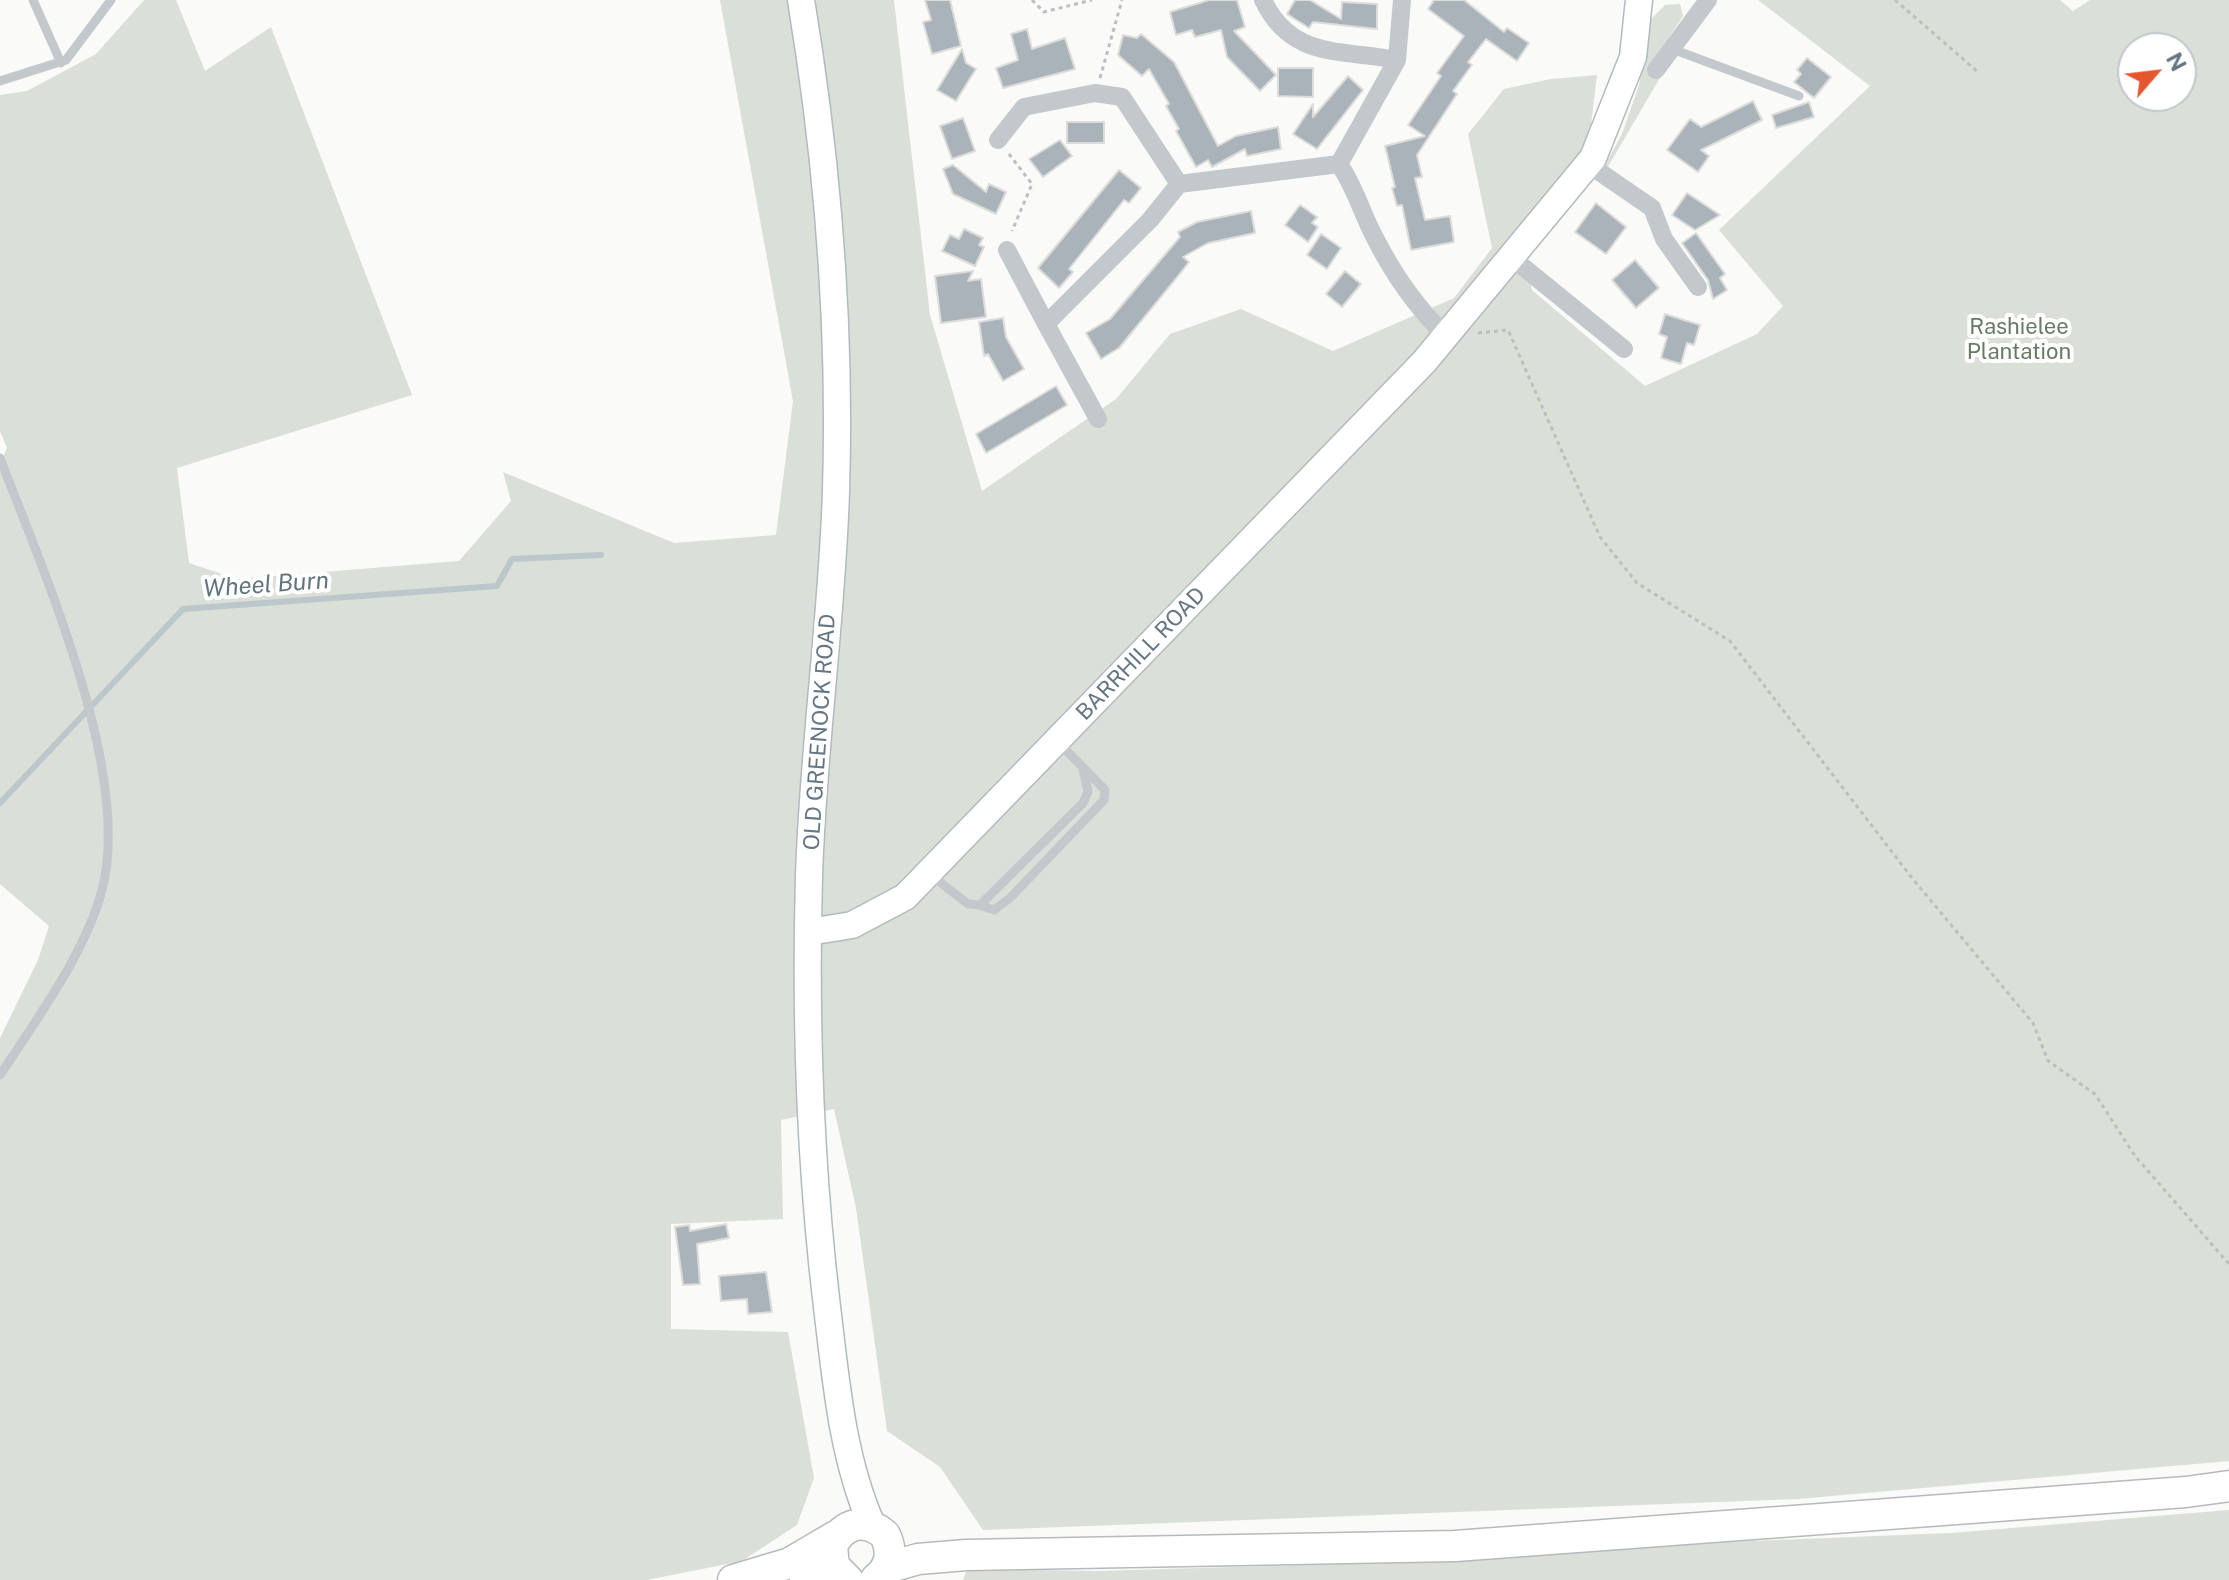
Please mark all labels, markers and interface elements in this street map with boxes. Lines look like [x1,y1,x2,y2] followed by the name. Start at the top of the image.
[2117,32,2197,112] north arrow
[2161,48,2192,75] text: N
[1967,314,2071,366] park label: Rashielee Plantation
[202,566,330,604] water label: Wheel Burn
[1071,582,1211,726] street label: BARRHILL ROAD
[799,613,841,851] street label: OLD GREENOCK ROAD

